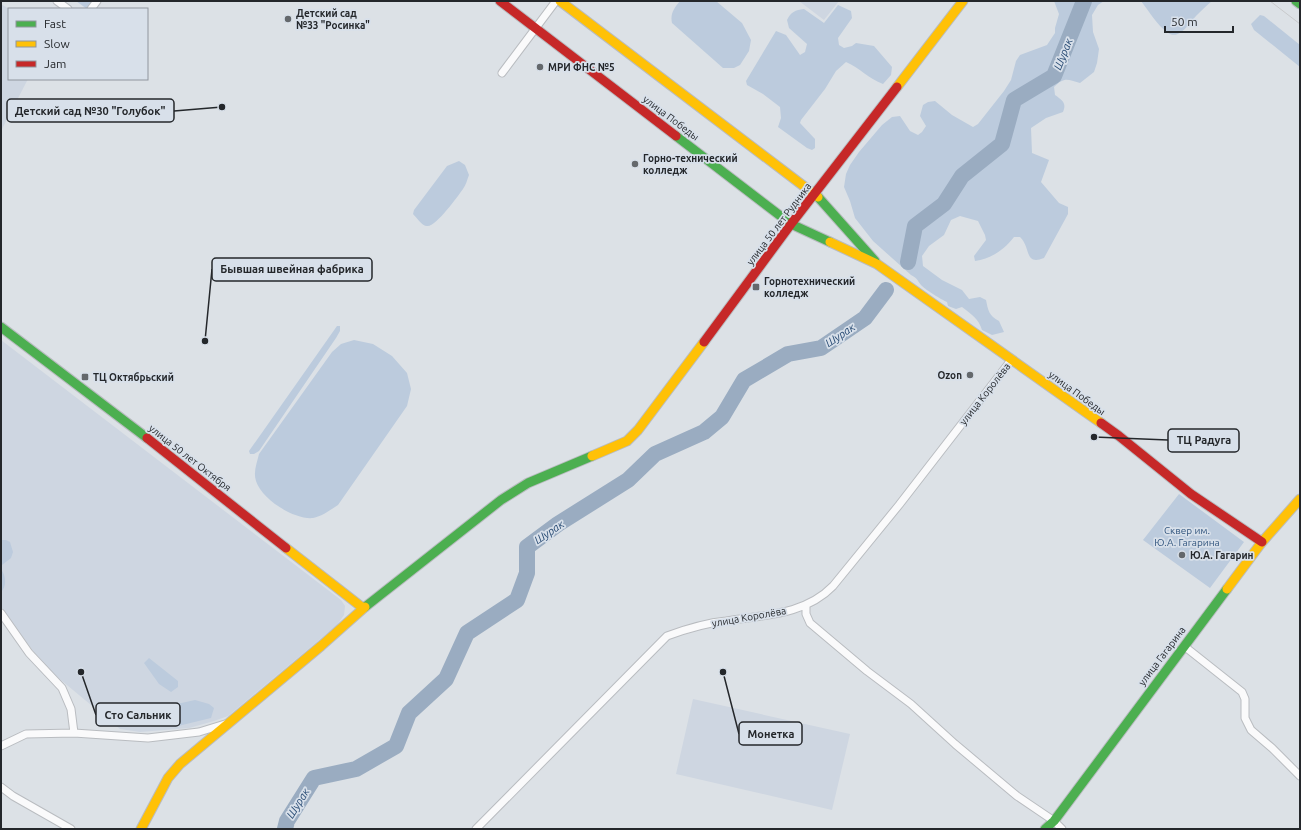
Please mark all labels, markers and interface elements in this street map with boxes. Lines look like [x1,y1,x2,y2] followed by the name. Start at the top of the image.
[8,8,148,80] legend
[296,8,370,31] place label: Детский сад №33 "Росинка"
[1165,8,1233,34] scale bar
[283,14,293,24] marker: Детский сад №33 "Росинка"
[1171,15,1198,28] text: 50 m
[44,17,66,30] text: Fast
[1051,36,1075,72] water label: Шурак
[44,37,70,50] text: Slow
[44,57,66,70] text: Jam
[535,62,545,72] marker: МРИ ФНС №5
[548,62,615,73] place label: МРИ ФНС №5
[641,93,701,143] street label: улица Победы
[7,99,174,122] callout: Детский сад №30 "Голубок"
[15,105,165,117] text: Детский сад №30 "Голубок"
[643,153,738,176] place label: Горно-технический колледж
[630,159,640,169] marker: Горно-технический колледж
[745,181,813,267] street label: улица 50 лет Рудника
[212,258,372,281] callout: Бывшая швейная фабрика
[220,263,364,275] text: Бывшая швейная фабрика
[764,276,855,299] place label: Горнотехнический колледж
[751,282,761,292] marker: Горнотехнический колледж
[823,321,857,349] water label: Шурак
[958,361,1012,427] street label: улица Королёва
[1047,369,1107,417] street label: улица Победы
[937,370,962,381] place label: Ozon
[965,370,975,380] marker: Ozon
[80,372,90,382] marker: ТЦ Октябрьский
[93,372,174,383] place label: ТЦ Октябрьский
[147,423,233,493] street label: улица 50 лет Октября
[1168,429,1239,452] callout: ТЦ Радуга
[1177,434,1231,446] text: ТЦ Радуга
[532,518,566,546] water label: Шурак
[1154,525,1220,548] park label: Сквер им. Ю.А. Гагарина
[1177,550,1187,560] marker: Ю.А. Гагарин
[1190,550,1253,561] place label: Ю.А. Гагарин
[711,605,787,629] street label: улица Королёва
[1136,624,1188,688] street label: улица Гагарина
[96,703,180,726] callout: Сто Сальник
[104,709,172,721] text: Сто Сальник
[739,722,802,745] callout: Монетка
[748,728,794,740] text: Монетка
[284,786,312,820] water label: Шурак

